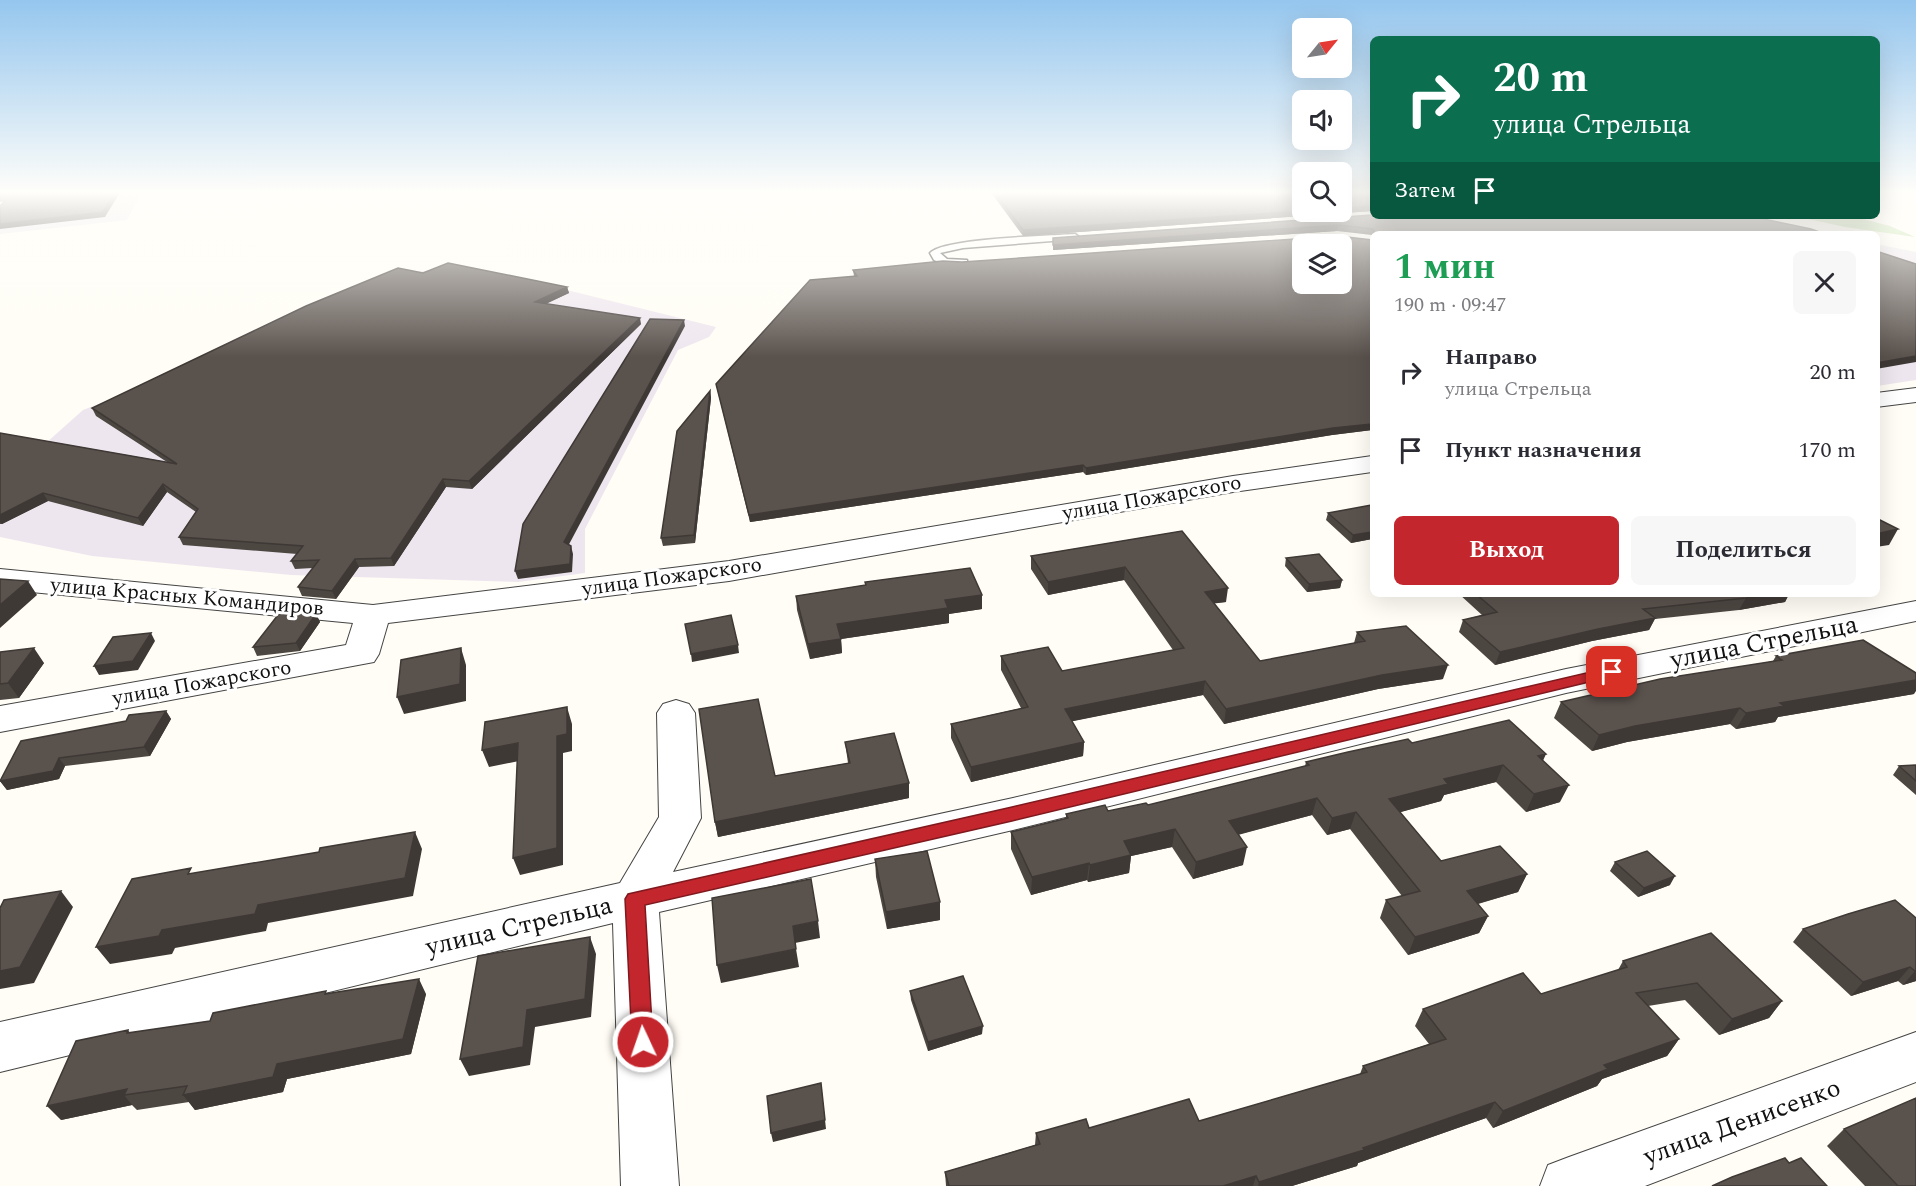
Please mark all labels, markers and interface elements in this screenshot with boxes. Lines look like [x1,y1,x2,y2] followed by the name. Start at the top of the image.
[1292,18,1352,78] north arrow
[1292,18,1352,294] map controls
[1493,47,1588,110] text: 20 m
[1394,60,1472,138] icon: right
[1292,90,1352,150] button: sound
[1493,104,1691,146] text: улица Стрельца
[1292,162,1352,222] button: search
[1394,174,1456,207] text: Затем
[1468,174,1501,207] icon: arrive
[1292,234,1352,294] button: layers
[1394,240,1495,295] text: 1 мин
[1793,251,1856,314] button: close
[1394,290,1506,320] text: 190 m · 09:47
[1445,341,1537,374] text: Направо
[1394,356,1427,389] icon: right
[1810,356,1856,389] text: 20 m
[1445,374,1591,404] text: улица Стрельца
[1394,434,1427,467] icon: arrive
[1445,434,1642,467] text: Пункт назначения
[1799,434,1856,467] text: 170 m
[1059,467,1244,530] street label: улица Пожарского
[1394,516,1619,585] button: Выход
[1631,516,1856,585] button: Поделиться
[579,549,764,606] street label: улица Пожарского
[48,569,325,625] street label: улица Красных Командиров
[1666,604,1862,680] street label: улица Стрельца
[1586,646,1637,697] pin
[109,652,294,715] street label: улица Пожарского
[1595,655,1628,688] icon: arrive
[421,885,617,967] street label: улица Стрельца
[611,1010,675,1074] position arrow
[1637,1068,1846,1177] street label: улица Денисенко

